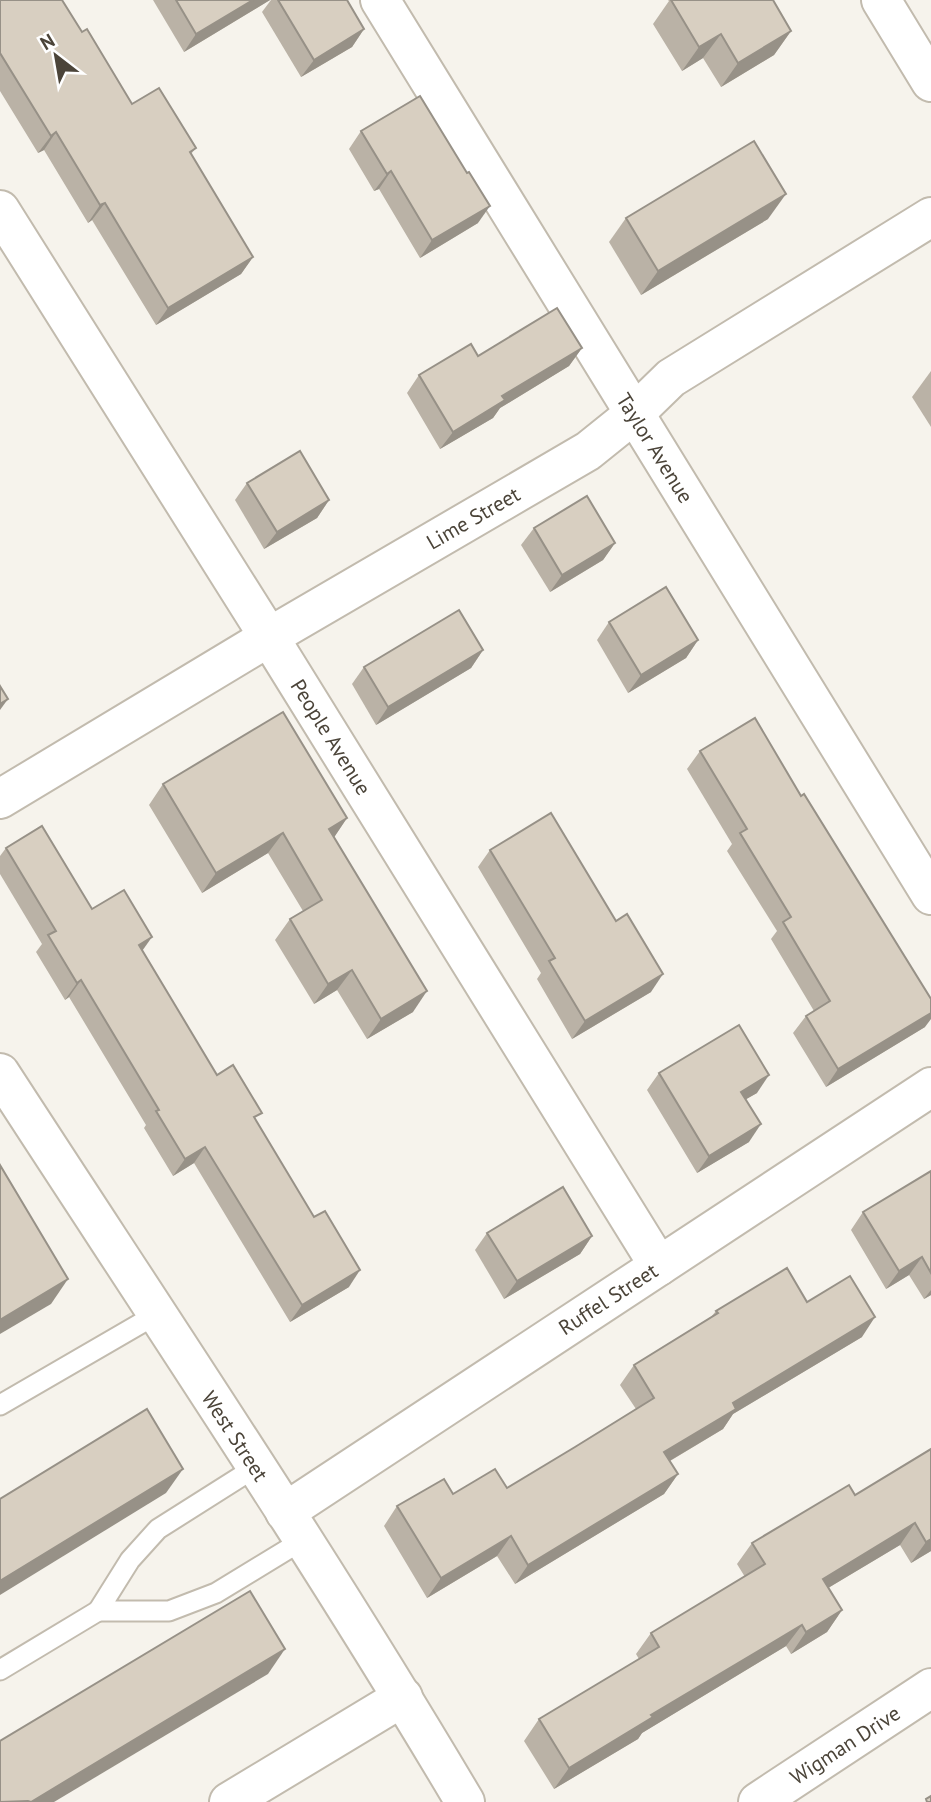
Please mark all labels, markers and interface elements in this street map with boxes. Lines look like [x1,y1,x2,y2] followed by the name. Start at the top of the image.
[21,21,91,91] north arrow
[36,28,59,55] text: N
[611,388,699,508] street label: Taylor Avenue
[421,480,525,556] street label: Lime Street
[285,674,377,800] street label: People Avenue
[553,1257,663,1341] street label: Ruffel Street
[196,1386,274,1486] street label: West Street
[785,1699,905,1791] street label: Wigman Drive

